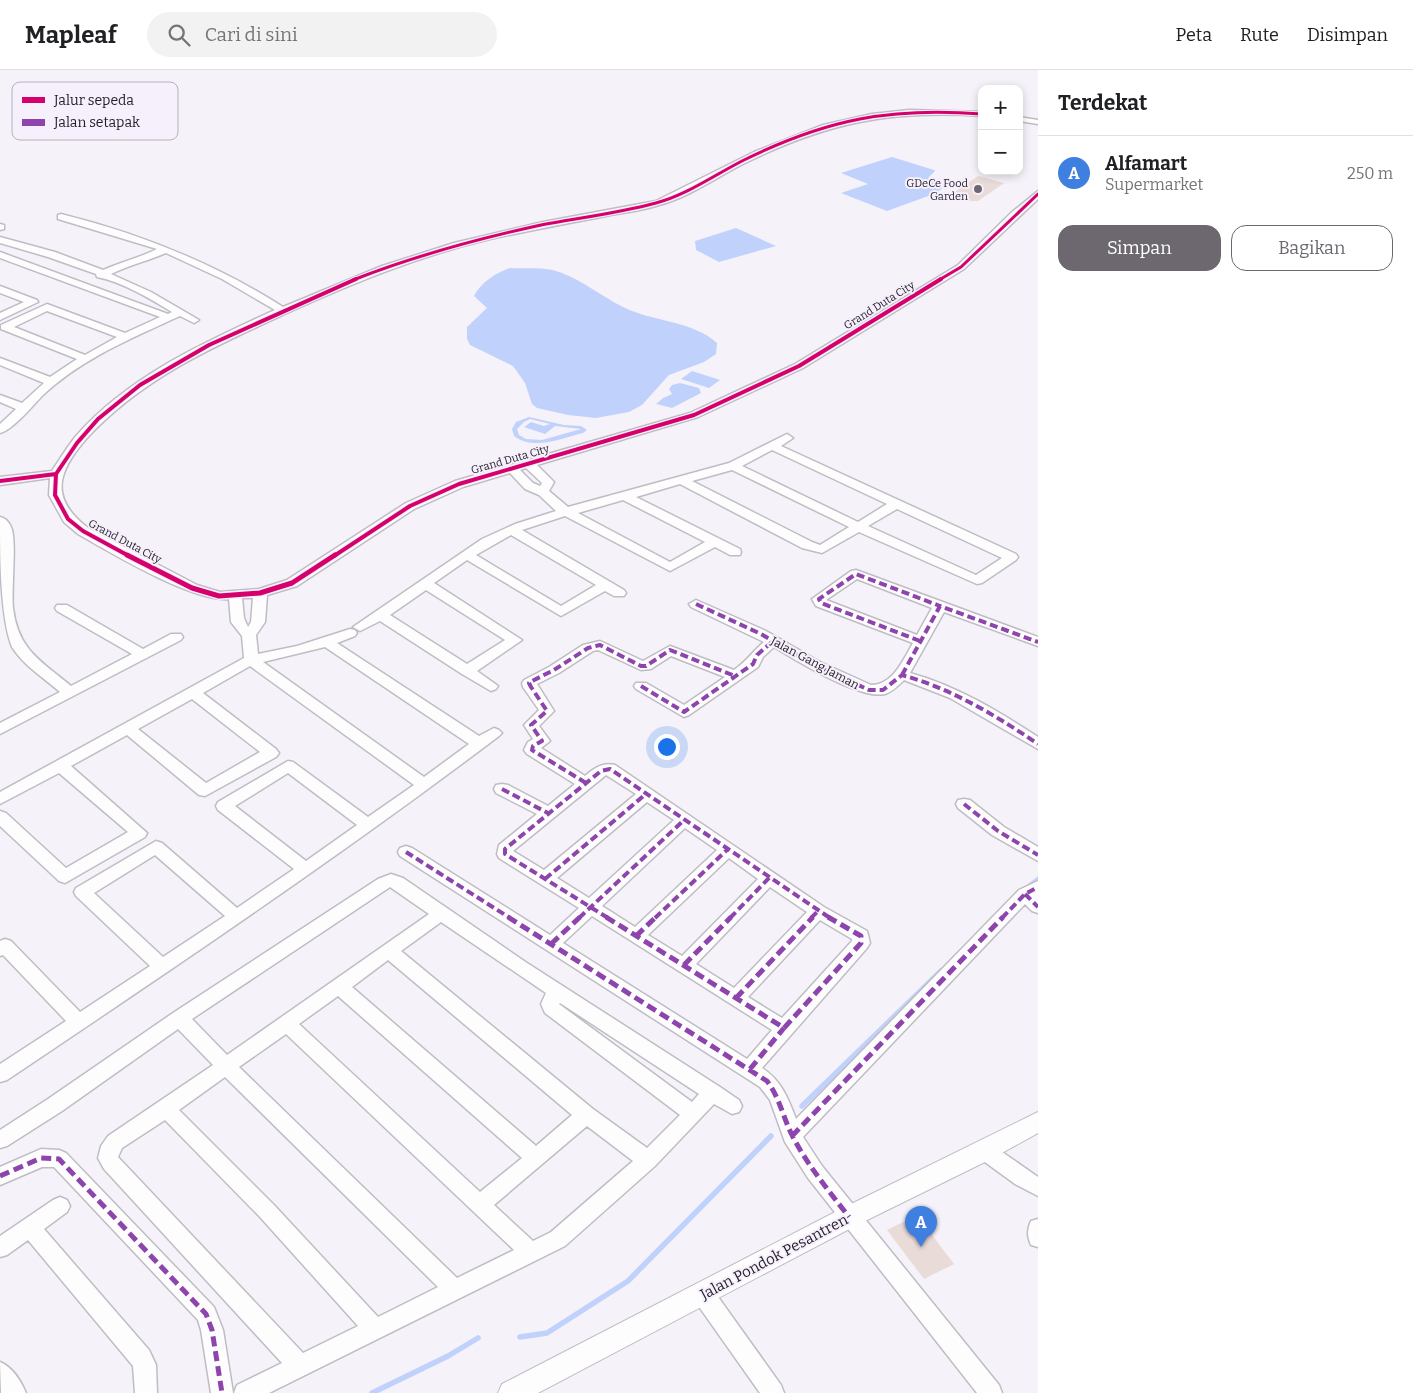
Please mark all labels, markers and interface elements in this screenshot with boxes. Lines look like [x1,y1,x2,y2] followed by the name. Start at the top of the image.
[147,12,497,57] search box
[25,21,117,49] text: Mapleaf
[165,21,193,49] icon: search
[205,23,298,46] text: Cari di sini
[1176,24,1212,46] text: Peta
[1240,24,1279,46] text: Rute
[1307,24,1388,46] text: Disimpan
[12,82,178,140] legend
[978,85,1023,175] map controls
[978,85,1023,130] button: +
[1058,90,1147,116] text: Terdekat
[53,92,134,109] text: Jalur sepeda
[53,114,140,131] text: Jalan setapak
[978,130,1023,175] button: −
[1105,152,1187,175] text: Alfamart
[1068,164,1080,183] text: A
[1347,164,1393,183] text: 250 m
[1105,175,1203,194] text: Supermarket
[906,177,968,203] place label: GDeCe Food Garden
[972,183,984,195] marker: GDeCe Food Garden
[1058,225,1221,271] button: Simpan
[1231,225,1393,271] button: Bagikan
[842,278,917,332] street label: Grand Duta City
[470,442,551,477] street label: Grand Duta City
[86,517,164,566] street label: Grand Duta City
[768,633,862,692] street label: Jalan Gang Jaman
[654,734,680,760] your location
[905,1206,937,1247] pin: A
[696,1210,851,1304] street label: Jalan Pondok Pesantren

